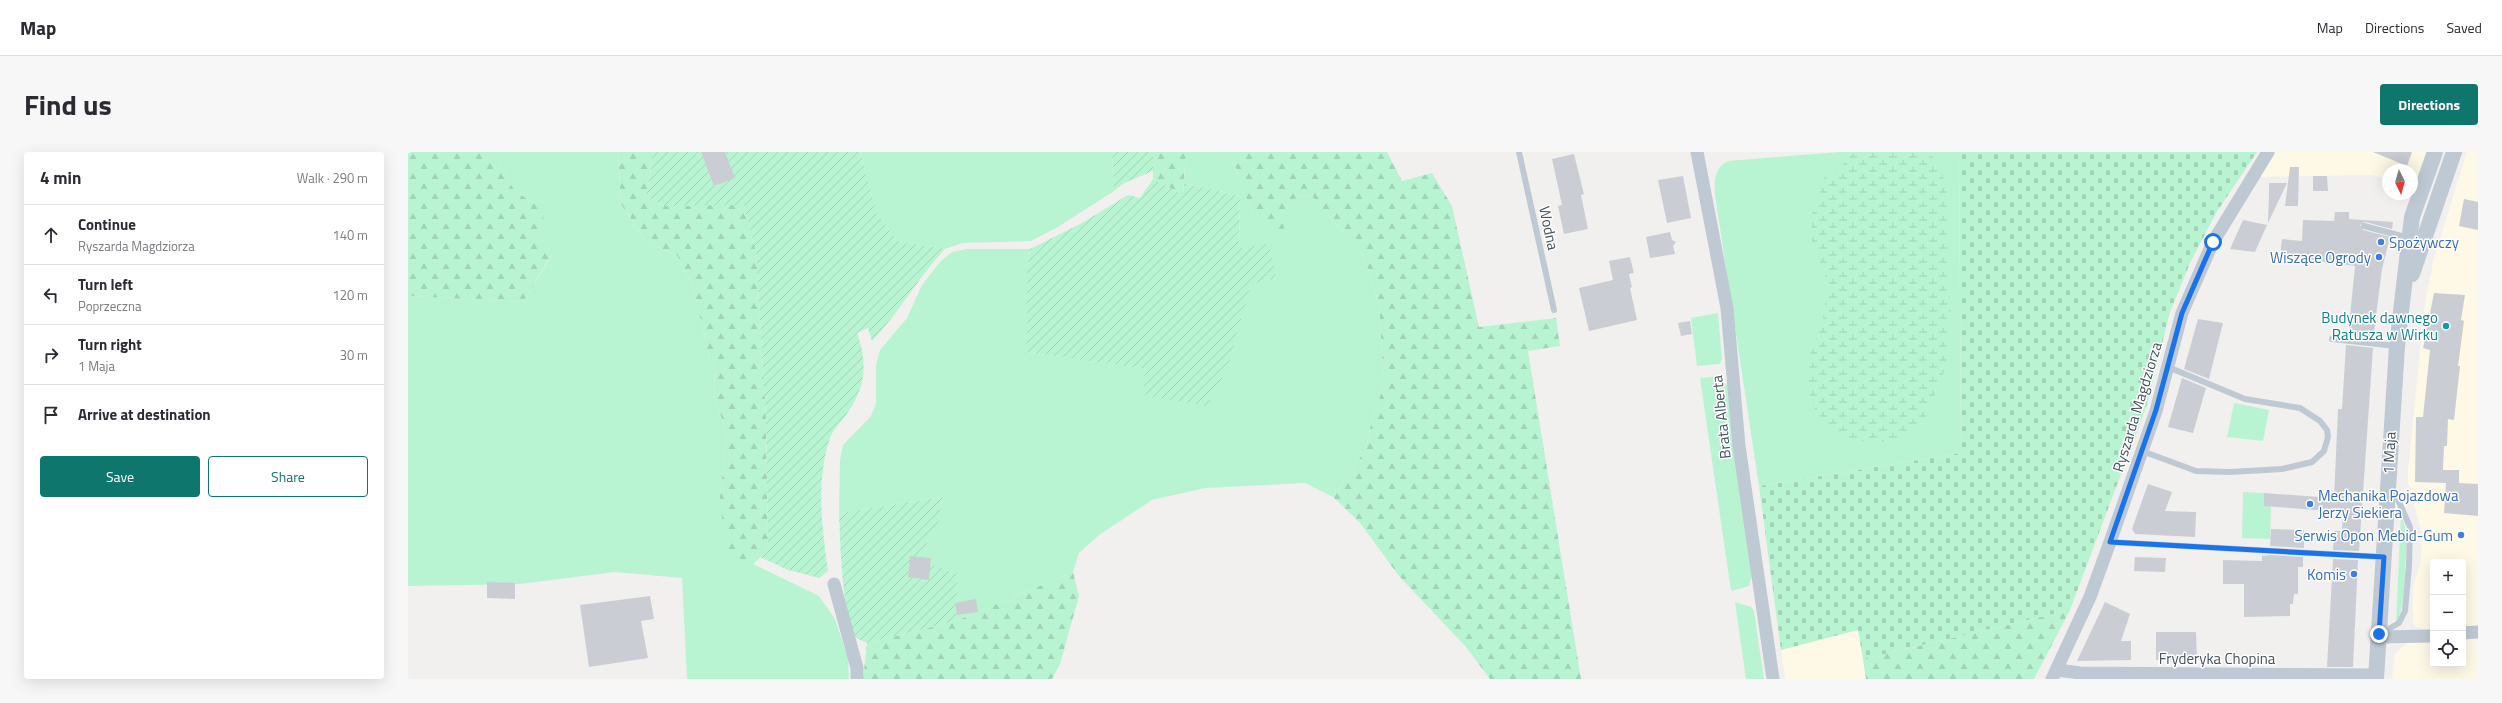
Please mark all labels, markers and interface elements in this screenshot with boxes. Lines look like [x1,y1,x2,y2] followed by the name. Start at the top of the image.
[20,13,56,42] text: Map
[2317,17,2343,38] text: Map
[2365,17,2424,38] text: Directions
[2446,17,2482,38] text: Saved
[24,83,112,126] text: Find us
[2380,84,2478,125] button: Directions
[2382,164,2418,200] north arrow
[40,165,81,191] text: 4 min
[297,168,368,188] text: Walk · 290 m
[1533,204,1565,253] street label: Wodna
[78,213,136,236] text: Continue
[40,224,62,246] icon: ahead
[332,225,368,245] text: 140 m
[2389,231,2459,254] place label: Spożywczy
[2204,233,2222,251] route start
[78,236,195,256] text: Ryszarda Magdziorza
[2376,237,2386,247] marker: Spożywczy
[2270,246,2371,269] place label: Wiszące Ogrody
[2374,252,2384,262] marker: Wiszące Ogrody
[78,273,133,296] text: Turn left
[40,284,62,306] icon: left
[332,285,368,305] text: 120 m
[78,296,141,316] text: Poprzeczna
[2321,306,2438,346] place label: Budynek dawnego Ratusza w Wirku
[2441,321,2451,331] marker: Budynek dawnego Ratusza w Wirku
[78,333,142,356] text: Turn right
[2106,339,2168,475] street label: Ryszarda Magdziorza
[40,344,62,366] icon: right
[340,345,368,365] text: 30 m
[78,356,115,376] text: 1 Maja
[1705,374,1737,460] street label: Brata Alberta
[78,403,211,426] text: Arrive at destination
[40,404,62,426] icon: arrive
[2376,431,2402,475] street label: 1 Maja
[40,456,200,497] button: Save
[208,456,368,497] button: Share
[2318,484,2459,524] place label: Mechanika Pojazdowa Jerzy Siekiera
[2305,499,2315,509] marker: Mechanika Pojazdowa Jerzy Siekiera
[2295,524,2453,547] place label: Serwis Opon Mebid-Gum
[2456,530,2466,540] marker: Serwis Opon Mebid-Gum
[2430,559,2466,667] map controls
[2430,559,2466,595] button: +
[2307,563,2346,586] place label: Komis
[2349,569,2359,579] marker: Komis
[2430,595,2466,631] button: −
[2370,625,2388,643] route end
[2430,631,2466,667] button: locate
[2159,647,2276,670] street label: Fryderyka Chopina

